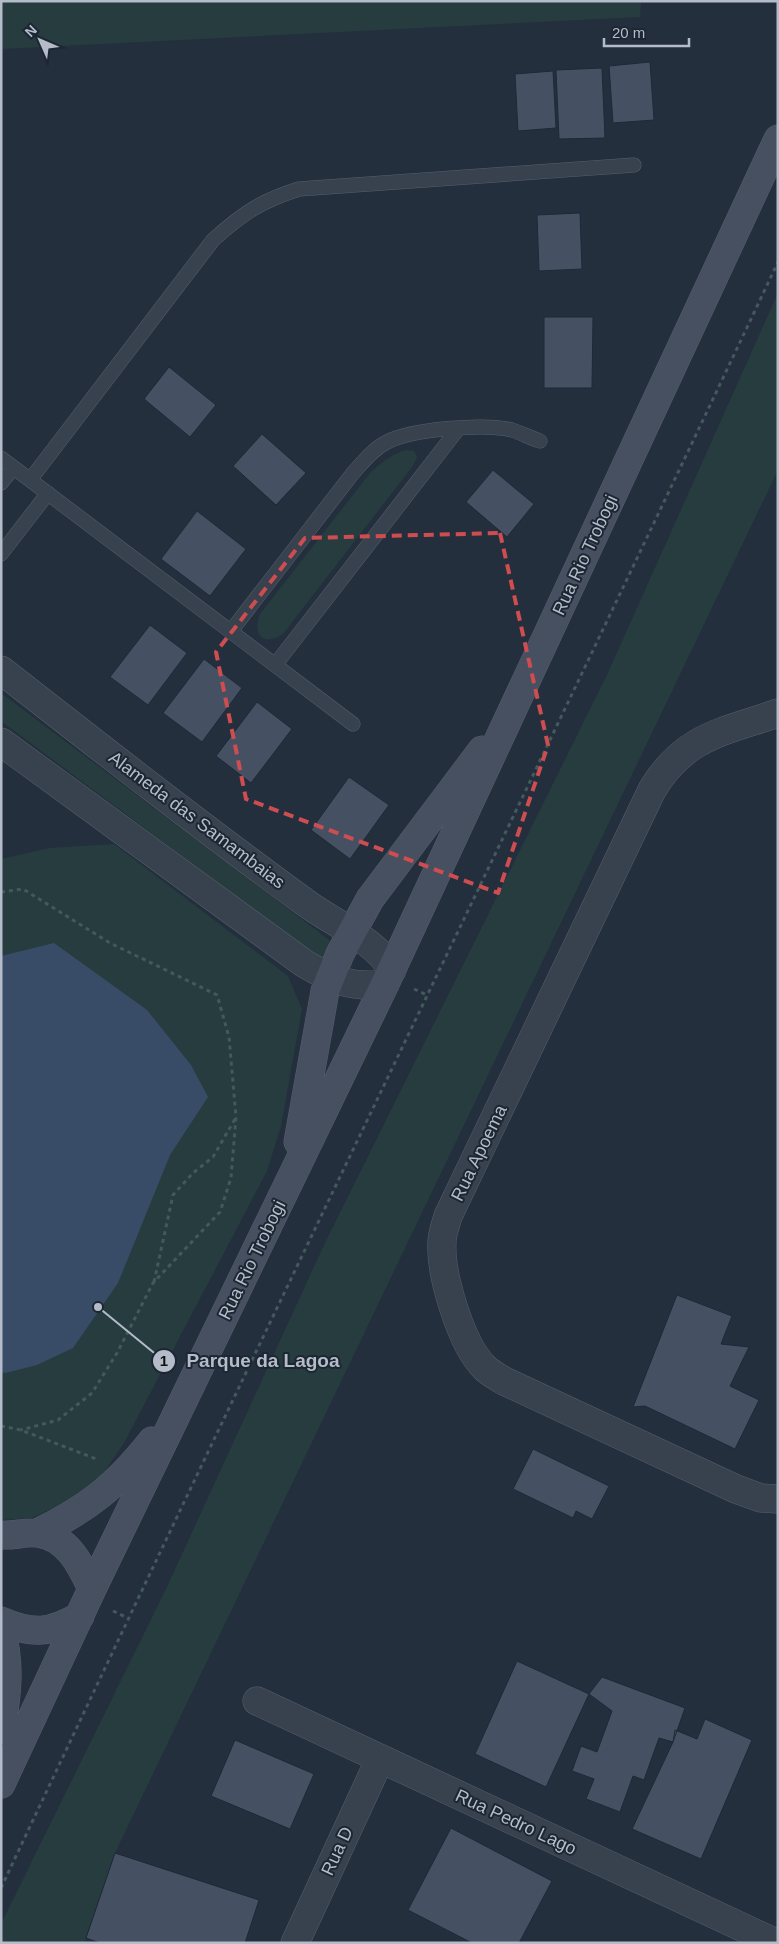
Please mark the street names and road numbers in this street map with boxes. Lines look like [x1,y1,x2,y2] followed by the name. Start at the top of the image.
[548,492,622,618] street label: Rua Rio Trobogi
[105,747,289,893] street label: Alameda das Samambaias
[447,1101,511,1204] street label: Rua Apoema
[215,1197,289,1323] street label: Rua Rio Trobogi
[452,1785,580,1859] street label: Rua Pedro Lago
[317,1824,357,1878] street label: Rua D

